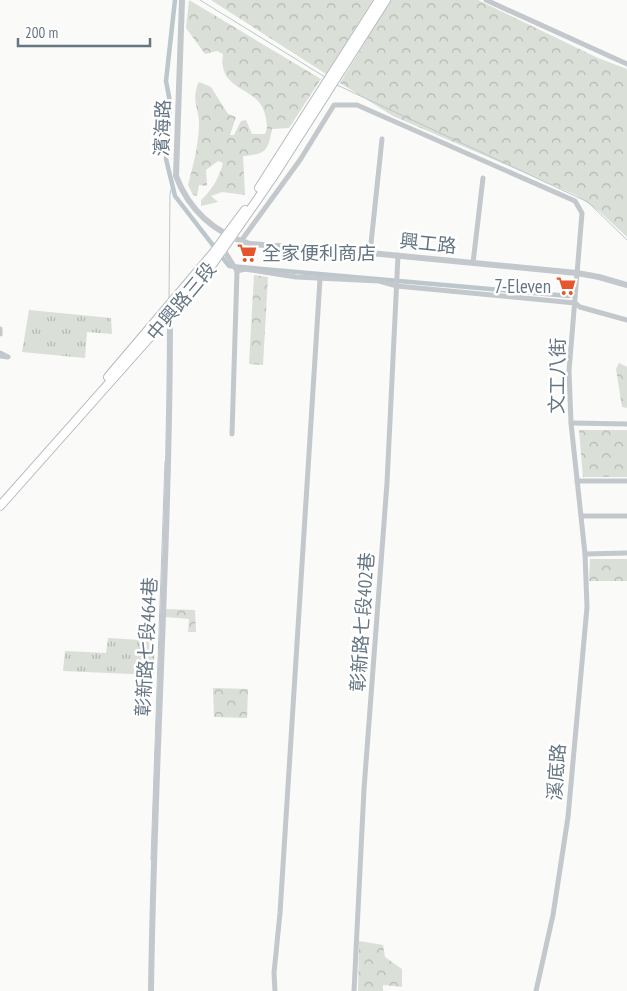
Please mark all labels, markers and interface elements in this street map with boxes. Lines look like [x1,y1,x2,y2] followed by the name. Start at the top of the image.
[18,15,150,47] scale bar
[25,23,58,42] text: 200 m
[149,99,175,157] street label: 濱海路
[398,228,458,258] street label: 興工路
[262,241,376,265] place label: 全家便利商店
[236,242,258,264] supermarket icon: 全家便利商店
[141,257,221,345] street label: 中興路三段
[494,274,551,298] place label: 7-Eleven
[555,275,577,297] supermarket icon: 7-Eleven
[544,338,570,414] street label: 文工八街
[345,552,379,692] street label: 彰新路七段402巷
[130,577,162,717] street label: 彰新路七段464巷
[542,743,570,801] street label: 溪底路

